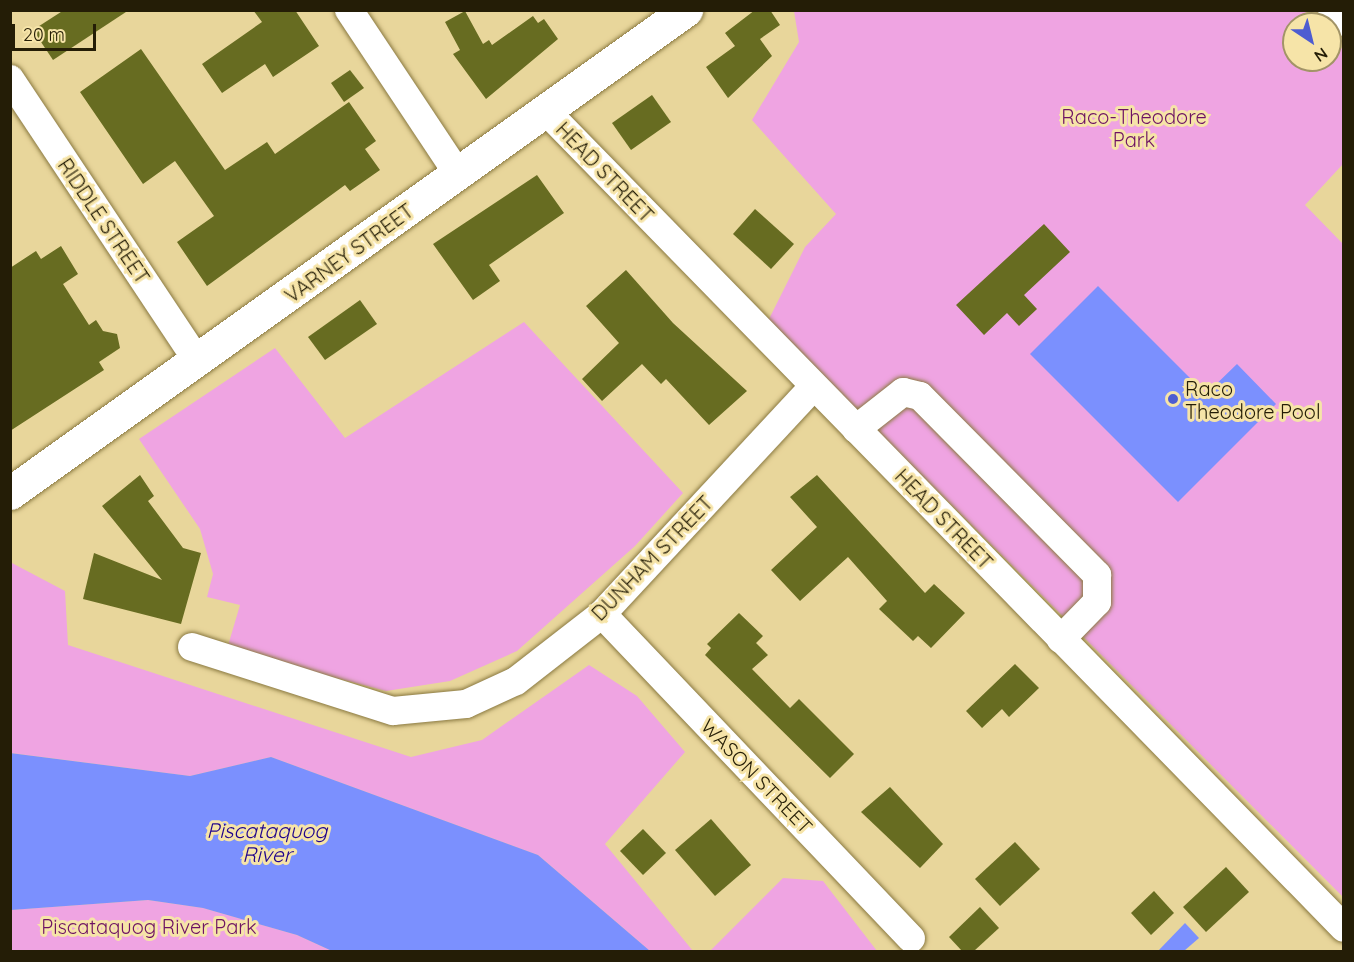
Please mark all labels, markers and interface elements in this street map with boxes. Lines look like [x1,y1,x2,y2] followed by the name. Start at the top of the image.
[15,12,99,50] scale bar
[1282,12,1342,72] north arrow
[23,23,65,46] text: 20 m
[1311,44,1332,67] text: N
[1061,104,1207,151] park label: Raco-Theodore Park
[551,117,659,227] street label: HEAD STREET
[53,154,155,288] street label: RIDDLE STREET
[280,198,418,308] street label: VARNEY STREET
[1185,376,1321,423] place label: Raco Theodore Pool
[1166,392,1180,406] marker: Raco Theodore Pool
[890,464,998,574] street label: HEAD STREET
[586,491,718,625] street label: DUNHAM STREET
[696,714,818,838] street label: WASON STREET
[207,817,327,867] water label: Piscataquog River
[41,914,257,938] park label: Piscataquog River Park

